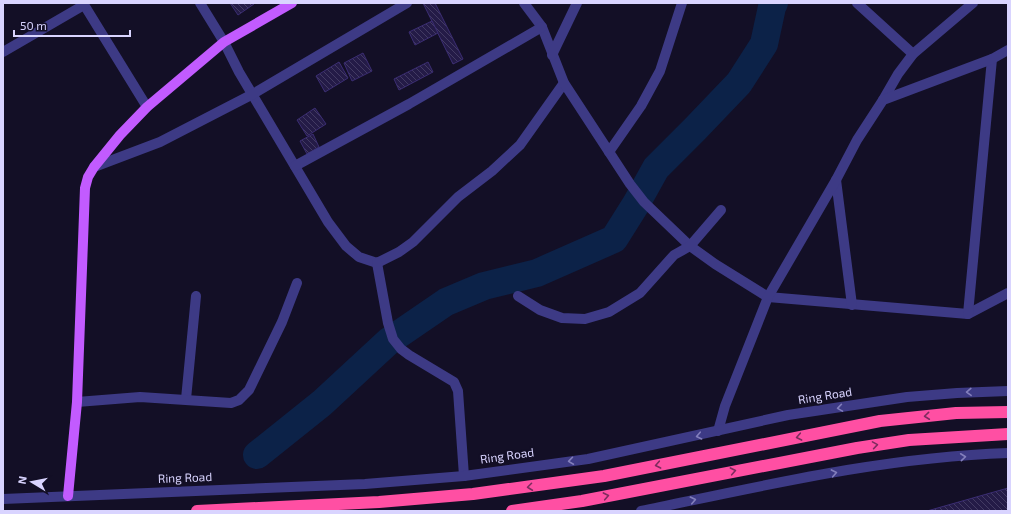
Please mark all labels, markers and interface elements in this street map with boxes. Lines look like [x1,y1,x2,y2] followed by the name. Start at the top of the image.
[14,12,130,38] scale bar
[20,18,47,32] text: 50 m
[797,384,853,406] street label: Ring Road
[966,388,972,397] one-way arrow
[837,403,843,412] one-way arrow
[924,412,930,421] one-way arrow
[696,431,702,439] one-way arrow
[796,432,802,440] one-way arrow
[872,441,878,450] one-way arrow
[479,444,535,466] street label: Ring Road
[960,452,966,461] one-way arrow
[568,456,575,465] one-way arrow
[655,460,661,469] one-way arrow
[12,462,52,502] north arrow
[730,467,736,476] one-way arrow
[158,469,212,485] street label: Ring Road
[831,469,837,477] one-way arrow
[15,475,29,485] text: N
[527,482,533,491] one-way arrow
[603,492,609,501] one-way arrow
[690,496,696,505] one-way arrow

